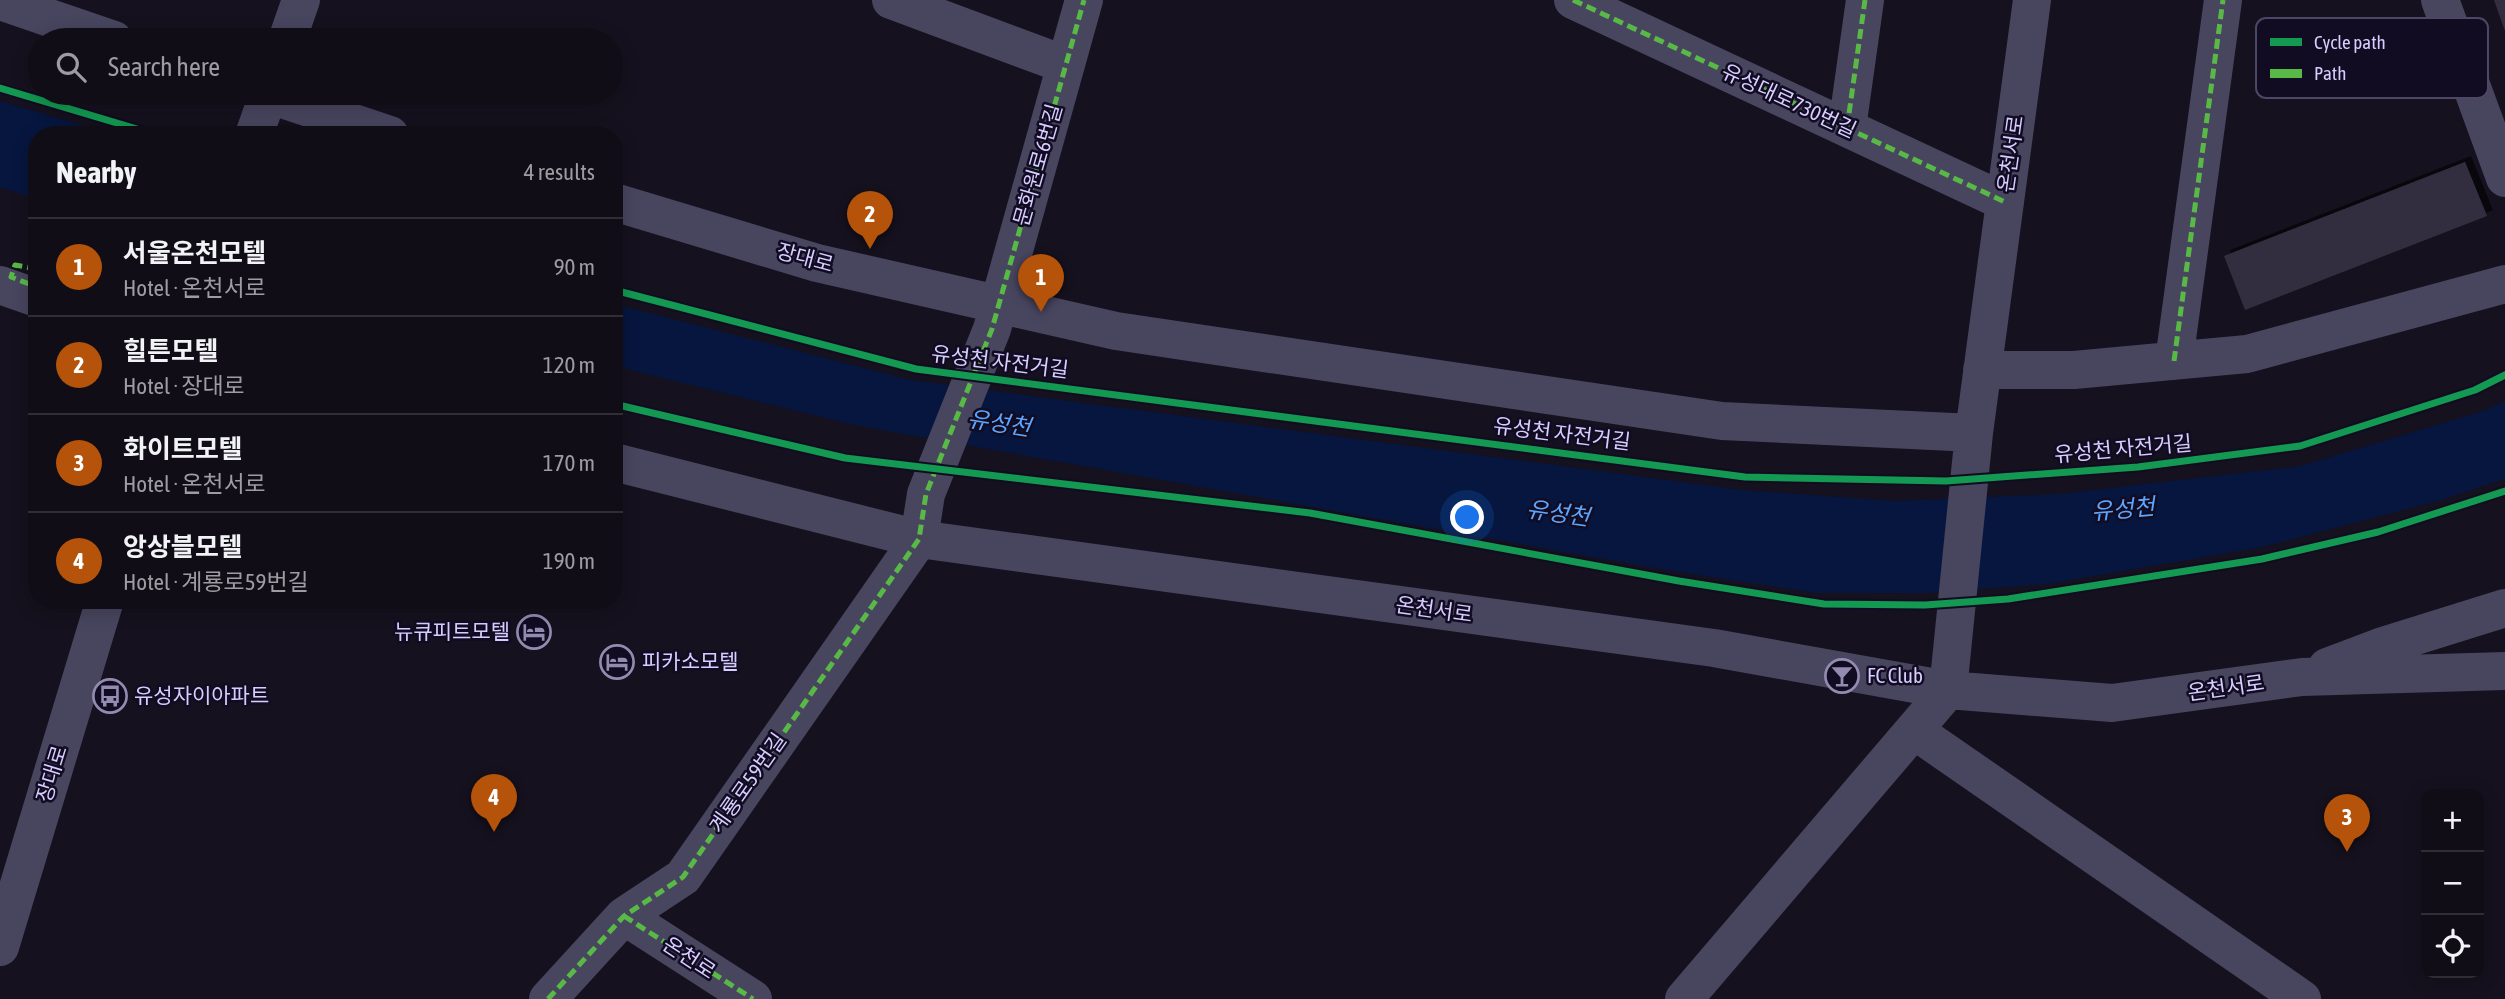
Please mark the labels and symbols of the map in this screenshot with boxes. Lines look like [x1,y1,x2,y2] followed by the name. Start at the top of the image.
[2256,18,2488,98] legend
[2314,31,2386,53] text: Cycle path
[1718,58,1860,142] street label: 유성대로730번길
[2314,62,2346,84] text: Path
[1008,101,1066,228] street label: 문화원로6번길
[1993,114,2027,194] street label: 온천서로
[847,191,893,249] pin: 2
[774,238,836,276] street label: 장대로
[1018,254,1064,312] pin: 1
[930,341,1070,381] street label: 유성천 자전거길
[966,405,1035,441] water label: 유성천
[1492,413,1632,453] street label: 유성천 자전거길
[2053,430,2193,466] street label: 유성천 자전거길
[2090,493,2159,525] water label: 유성천
[1525,496,1594,531] water label: 유성천
[1450,500,1484,534] your location
[1394,592,1474,626] street label: 온천서로
[515,613,553,651] hotel icon: 뉴큐피트모텔
[394,619,510,643] place label: 뉴큐피트모텔
[598,643,636,681] hotel icon: 피카소모텔
[642,649,739,673] place label: 피카소모텔
[1823,657,1861,695] bar icon: FC Club
[1867,663,1923,687] place label: FC Club
[2186,670,2266,704] street label: 온천서로
[91,677,129,715] bus stop icon: 유성자이아파트
[134,683,269,707] place label: 유성자이아파트
[704,728,790,837] street label: 계룡로59번길
[31,742,71,805] street label: 장대로
[471,774,517,832] pin: 4
[2324,794,2370,852] pin: 3
[659,931,720,983] street label: 온천로

